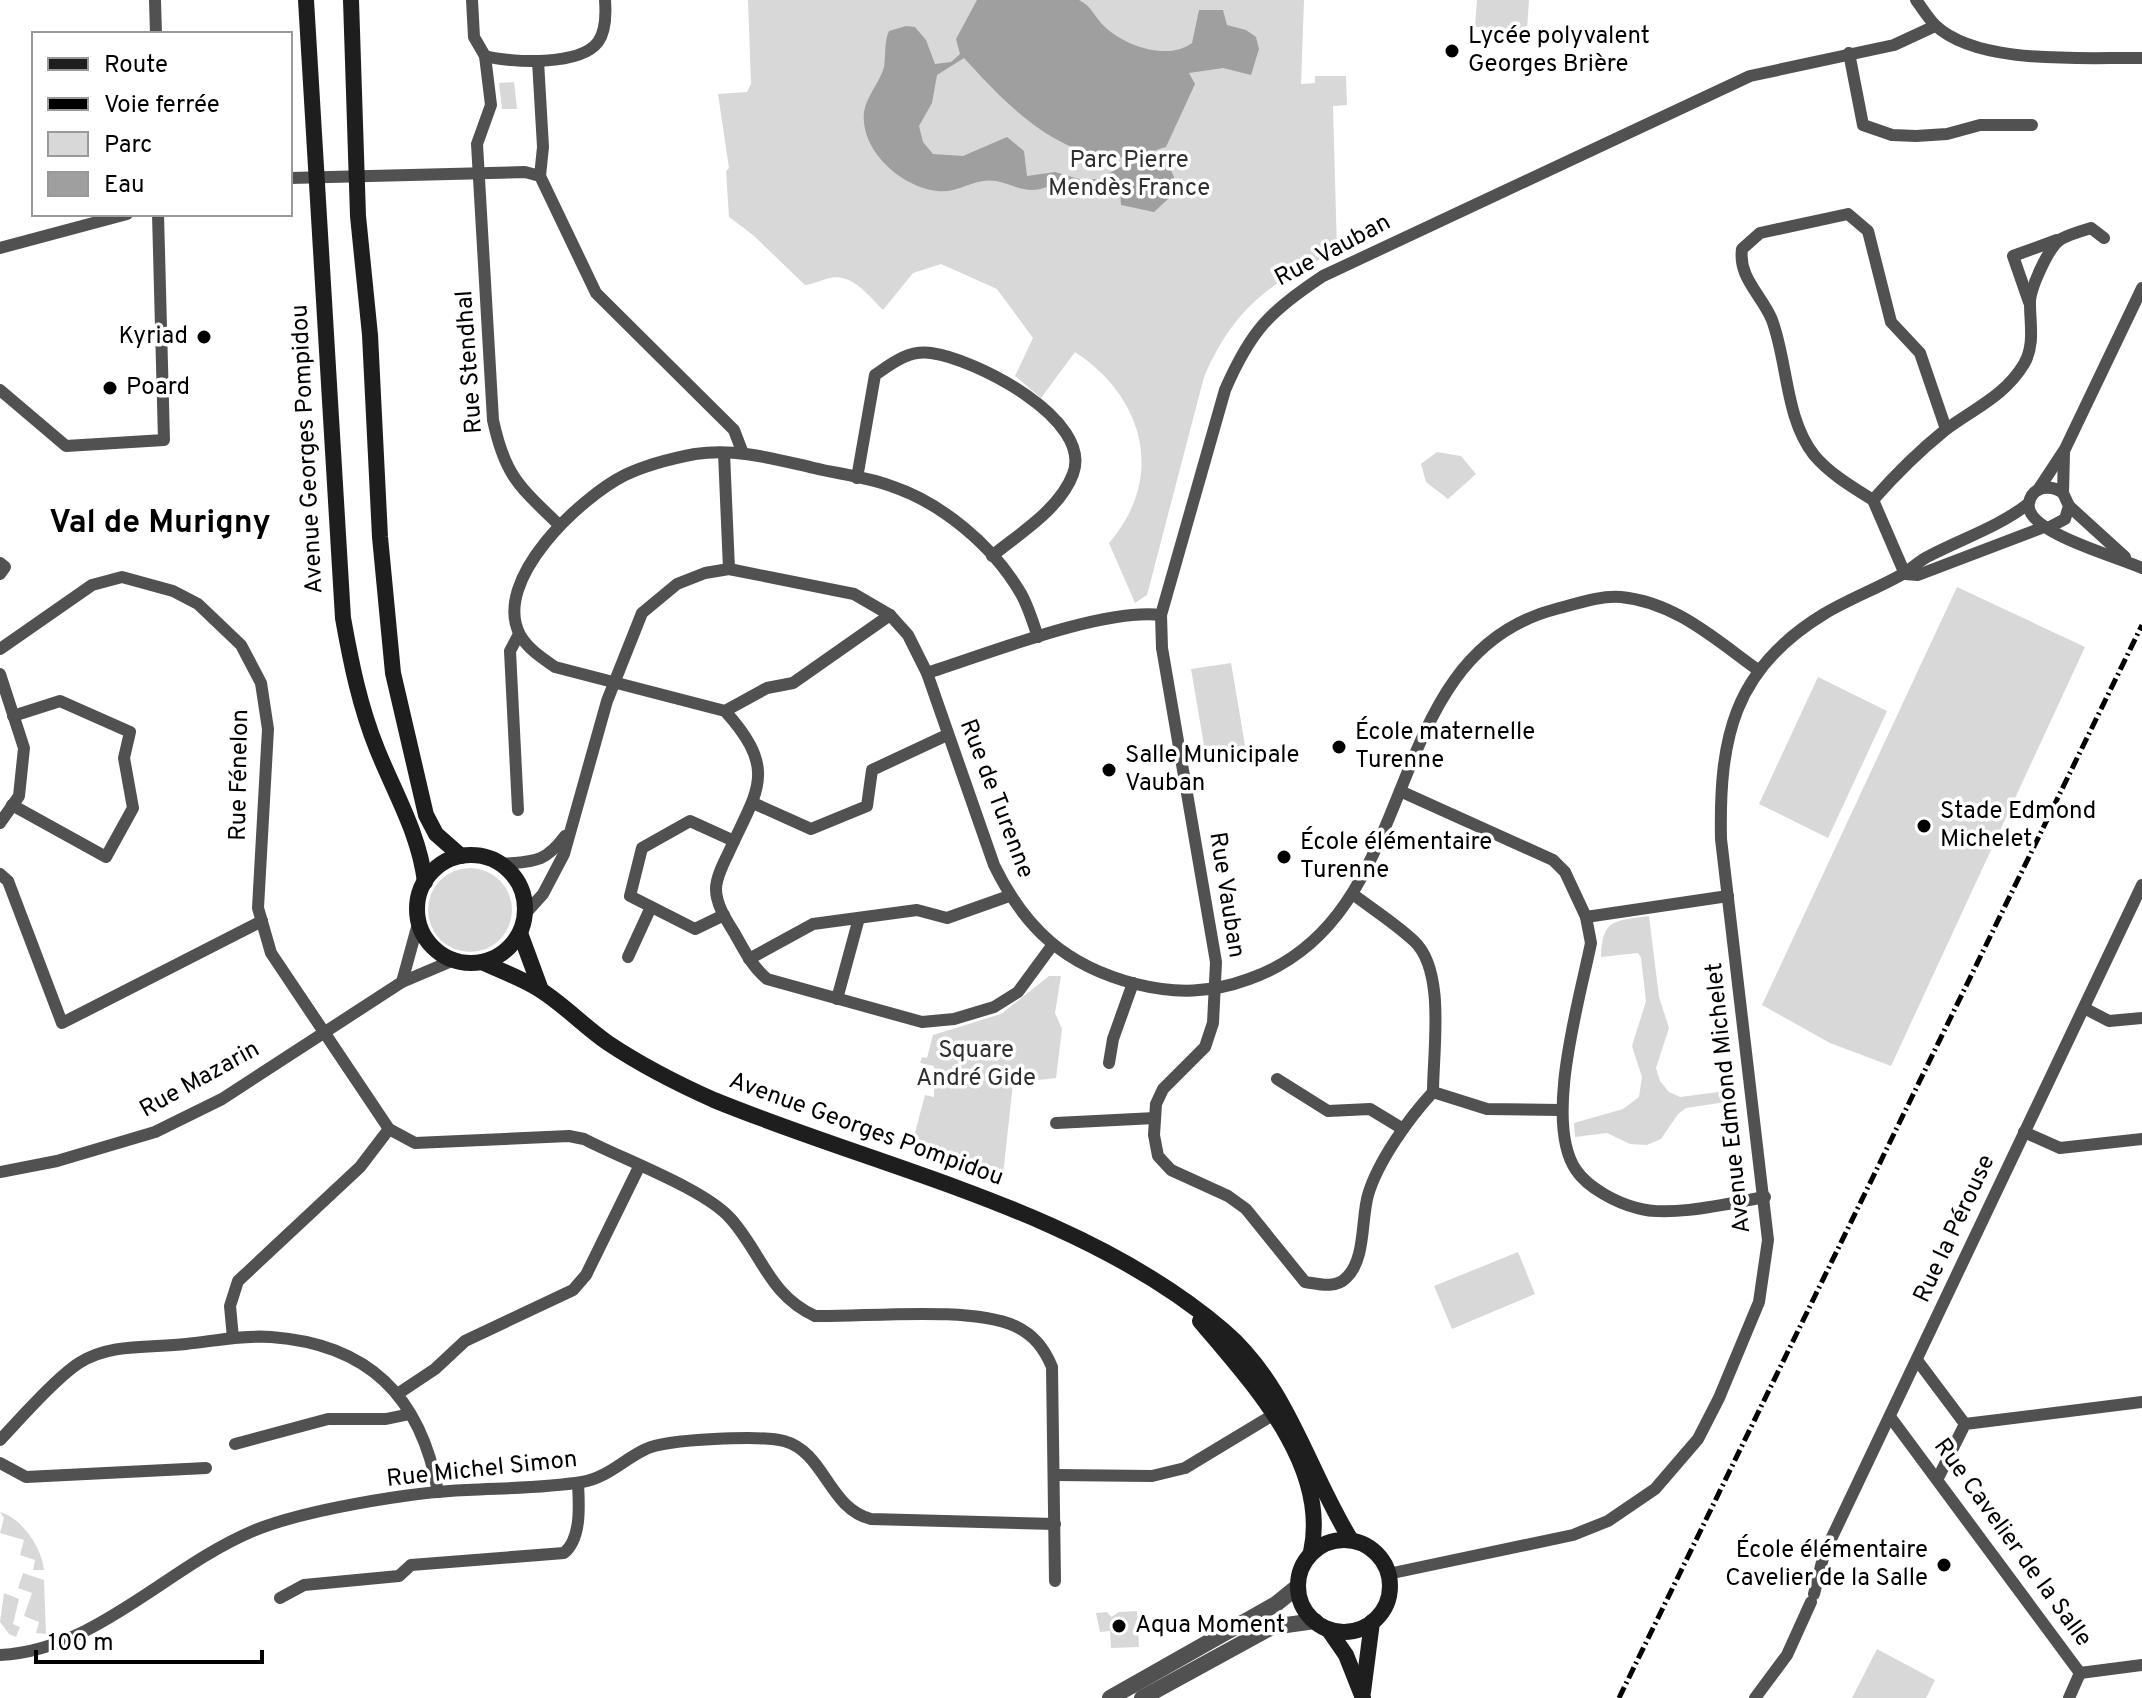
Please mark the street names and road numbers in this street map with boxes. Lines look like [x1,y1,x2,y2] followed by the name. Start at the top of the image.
[1270,208,1396,294] street label: Rue Vauban
[450,289,490,435] street label: Rue Stendhal
[285,303,331,595] street label: Avenue Georges Pompidou
[224,709,256,841] street label: Rue Fénelon
[952,715,1040,883] street label: Rue de Turenne
[1201,830,1251,960] street label: Rue Vauban
[1700,961,1758,1235] street label: Avenue Edmond Michelet
[135,1035,265,1125] street label: Rue Mazarin
[725,1066,1007,1194] street label: Avenue Georges Pompidou
[1908,1150,2002,1308] street label: Rue la Pérouse
[1926,1433,2098,1653] street label: Rue Cavelier de la Salle
[385,1445,579,1495] street label: Rue Michel Simon

